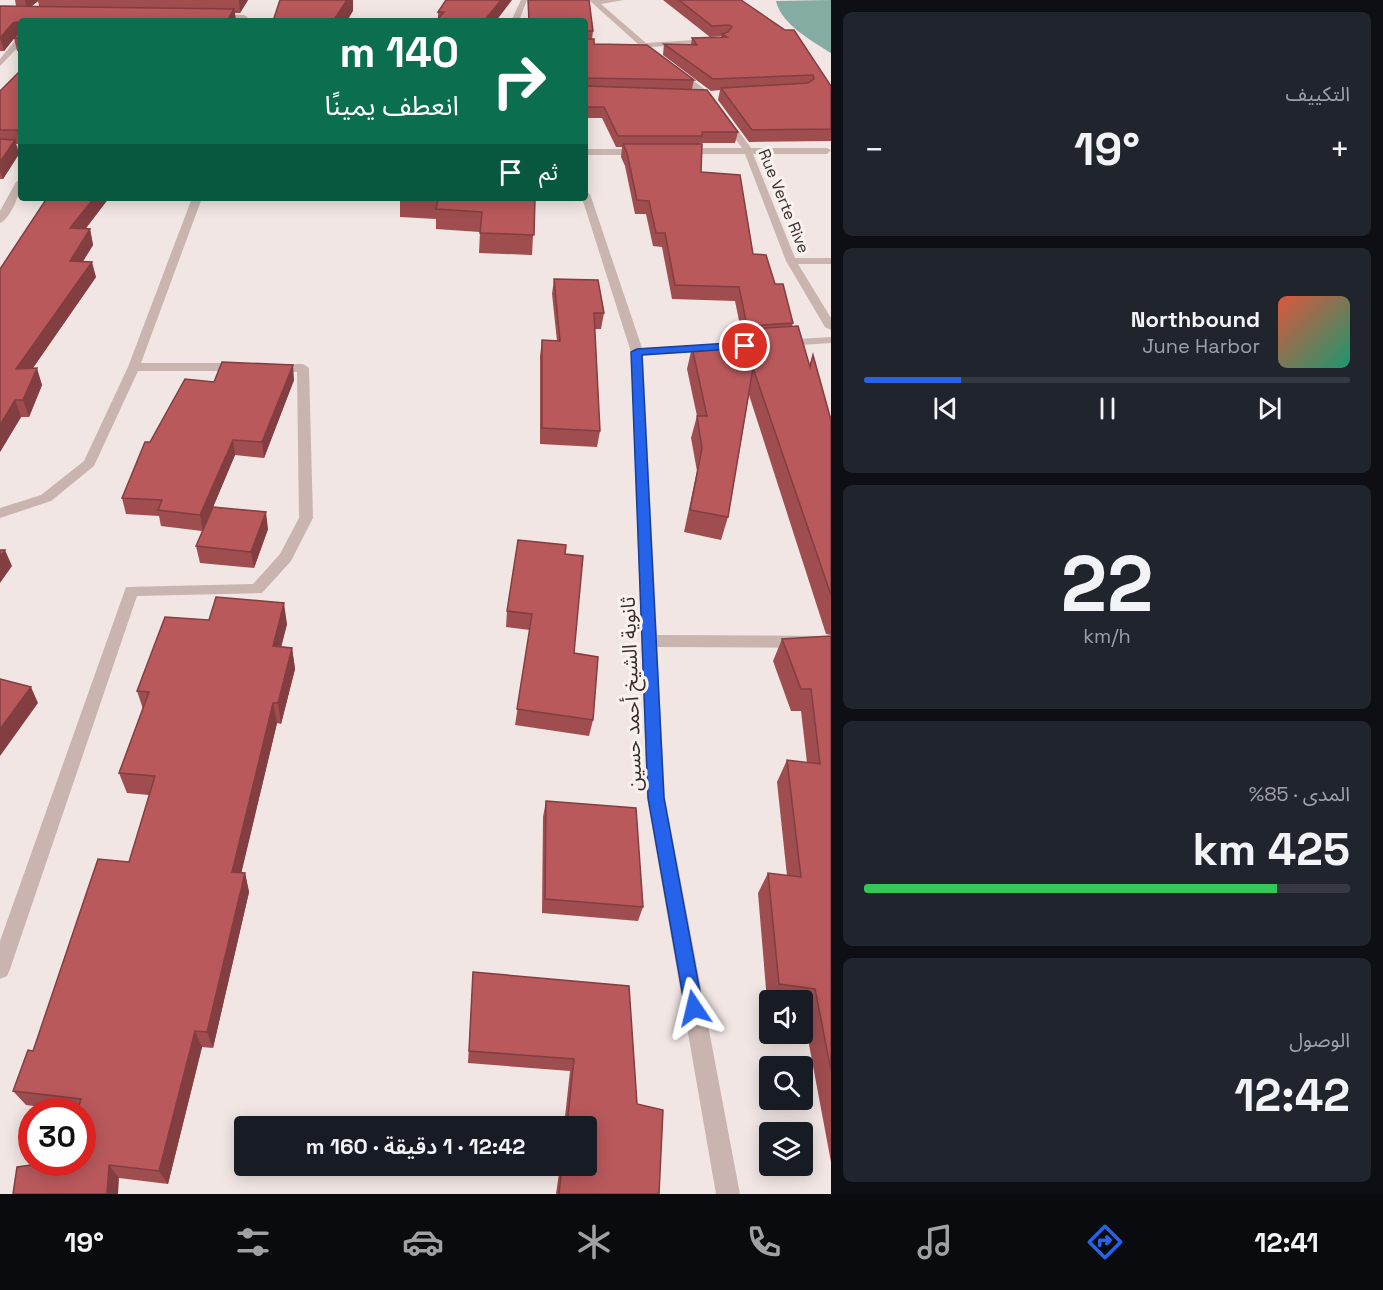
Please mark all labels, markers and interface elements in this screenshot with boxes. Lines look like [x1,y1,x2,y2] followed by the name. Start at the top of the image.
[340,26,459,79] text: 140 m
[480,42,558,120] icon: right
[1286,81,1350,107] text: التكييف
[325,88,459,123] text: انعطف يمينًا
[1074,121,1140,178] text: 19°
[864,129,884,171] text: −
[1330,129,1350,171] text: +
[754,146,814,256] street label: Rue Verte Rive
[494,156,527,189] icon: arrive
[539,158,558,186] text: ثم
[1131,305,1260,333] text: Northbound
[719,320,770,371] pin
[728,329,761,362] icon: arrive
[1142,333,1260,359] text: June Harbor
[929,392,962,425] icon: previous
[1091,392,1124,425] icon: pause
[1253,392,1286,425] icon: next
[1061,534,1153,634] text: 22
[615,596,649,792] street label: ثانوية الشيخ أحمد حسين
[1083,623,1131,649] text: km/h
[1249,781,1350,807] text: المدى · 85%
[1192,821,1350,878] text: 425 km
[662,976,726,1040] position arrow
[759,990,813,1176] map controls
[759,990,813,1044] button: sound
[1289,1027,1350,1053] text: الوصول
[759,1056,813,1110] button: search
[1234,1067,1350,1124] text: 12:42
[18,1098,96,1176] speed limit sign: 30
[759,1122,813,1176] button: layers
[306,1132,525,1160] text: 12:42 · 1 دقيقة · 160 m
[232,1221,274,1263] icon: filters
[402,1221,444,1263] icon: car
[573,1221,615,1263] icon: climate
[743,1221,785,1263] icon: phone
[914,1221,956,1263] icon: music
[1084,1221,1126,1263] icon: directions
[64,1225,104,1260] text: 19°
[1254,1225,1319,1260] text: 12:41

